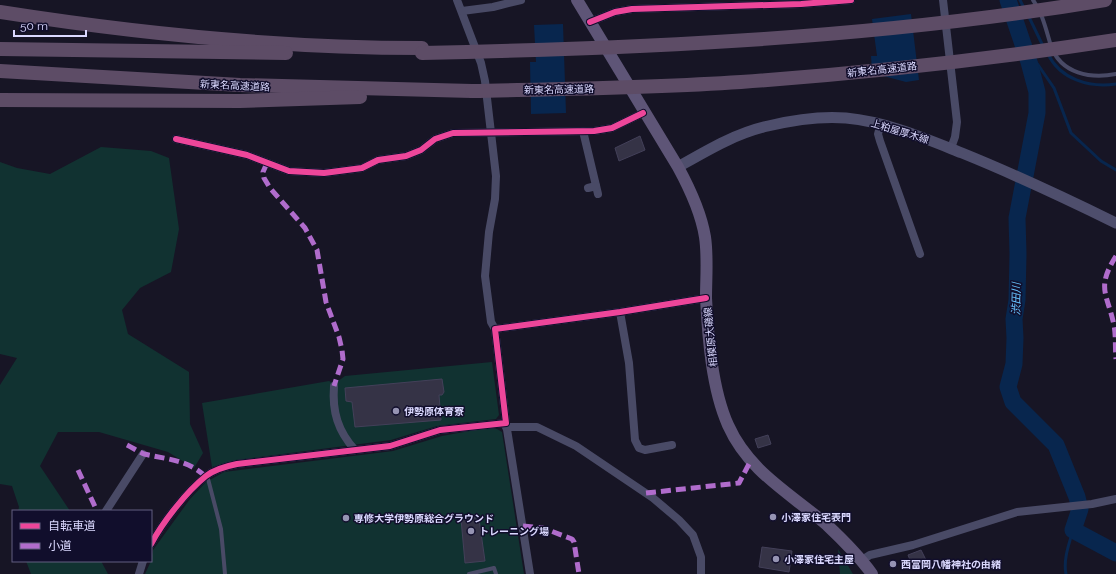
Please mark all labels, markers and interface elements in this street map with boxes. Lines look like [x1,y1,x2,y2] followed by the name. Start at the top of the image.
[14,12,86,38] scale bar
[20,19,48,33] text: 50 m
[847,60,917,79] street label: 新東名高速道路
[200,78,270,93] street label: 新東名高速道路
[524,83,594,96] street label: 新東名高速道路
[870,117,930,146] street label: 上粕屋厚木線
[1010,281,1023,316] water label: 渋田川
[702,307,719,367] street label: 相模原大磯線
[391,406,401,416] marker: 伊勢原体育寮
[404,406,464,417] place label: 伊勢原体育寮
[12,510,152,562] legend
[768,512,778,522] marker: 小澤家住宅表門
[781,512,851,523] place label: 小澤家住宅表門
[341,513,351,523] marker: 専修大学伊勢原総合グラウンド
[354,513,494,524] place label: 専修大学伊勢原総合グラウンド
[48,519,96,533] text: 自転車道
[466,526,476,536] marker: トレーニング場
[479,526,549,537] place label: トレーニング場
[48,539,72,553] text: 小道
[771,554,781,564] marker: 小澤家住宅主屋
[784,554,854,565] place label: 小澤家住宅主屋
[888,559,898,569] marker: 西富岡八幡神社の由緒
[901,559,1001,570] place label: 西富岡八幡神社の由緒

